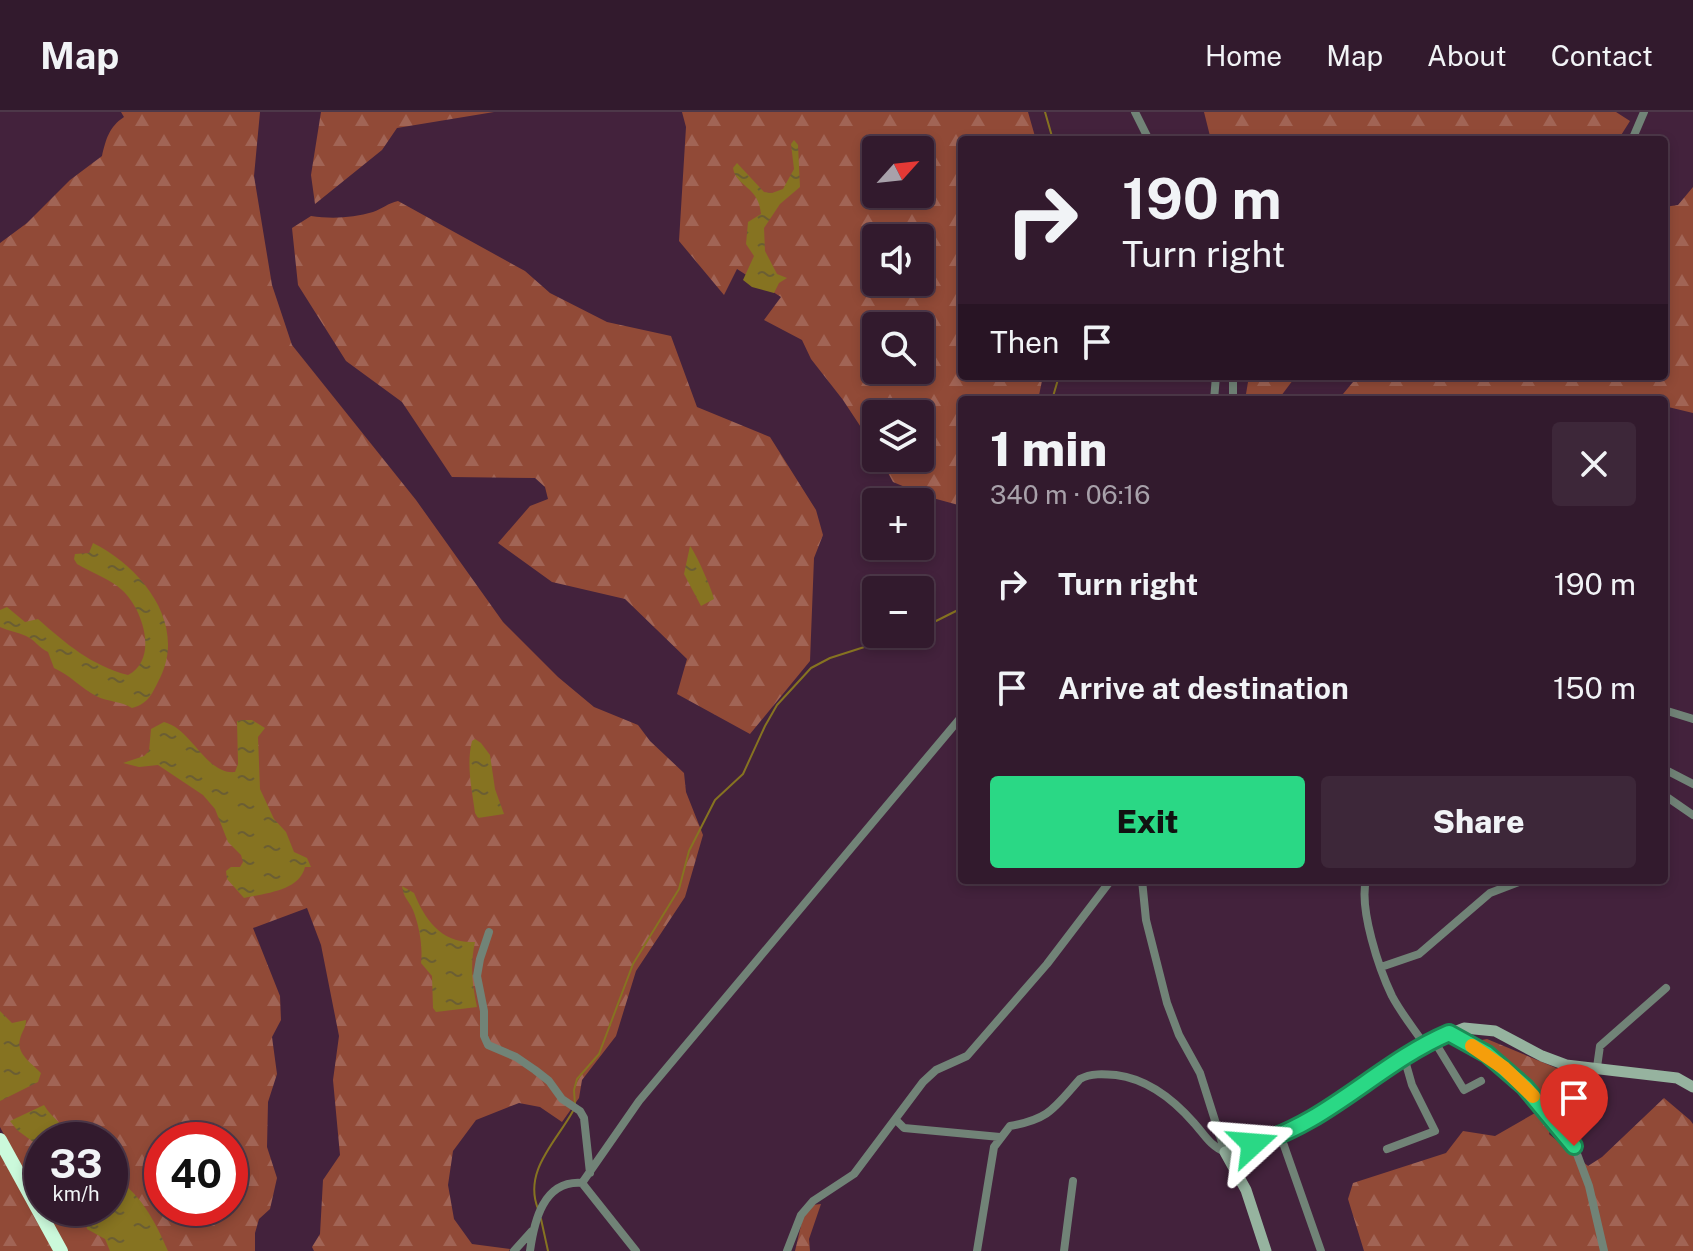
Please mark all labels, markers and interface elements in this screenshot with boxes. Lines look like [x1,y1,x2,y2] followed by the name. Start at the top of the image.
[40,33,119,78] text: Map
[1205,39,1282,72] text: Home
[1326,39,1383,72] text: Map
[1427,39,1507,72] text: About
[1551,39,1653,72] text: Contact
[862,136,934,208] north arrow
[862,136,934,648] map controls
[1122,166,1282,232] text: 190 m
[990,168,1094,272] icon: right
[862,224,934,296] button: sound
[1122,233,1285,275] text: Turn right
[862,312,934,384] button: search
[1075,320,1119,364] icon: arrive
[990,324,1059,360] text: Then
[862,400,934,472] button: layers
[990,420,1107,477] text: 1 min
[1552,422,1636,506] button: close
[990,479,1150,510] text: 340 m · 06:16
[862,488,934,560] button: +
[990,562,1034,606] icon: right
[1058,566,1198,602] text: Turn right
[1554,566,1636,602] text: 190 m
[862,576,934,648] button: −
[990,666,1034,710] icon: arrive
[1058,670,1349,706] text: Arrive at destination
[1553,670,1636,706] text: 150 m
[990,776,1305,868] button: Exit
[1321,776,1636,868] button: Share
[1540,1064,1608,1146] pin
[1552,1076,1596,1120] icon: arrive
[1211,1102,1295,1186] position arrow
[144,1122,248,1226] speed limit sign: 40
[49,1140,103,1187] text: 33
[52,1182,100,1206] text: km/h

